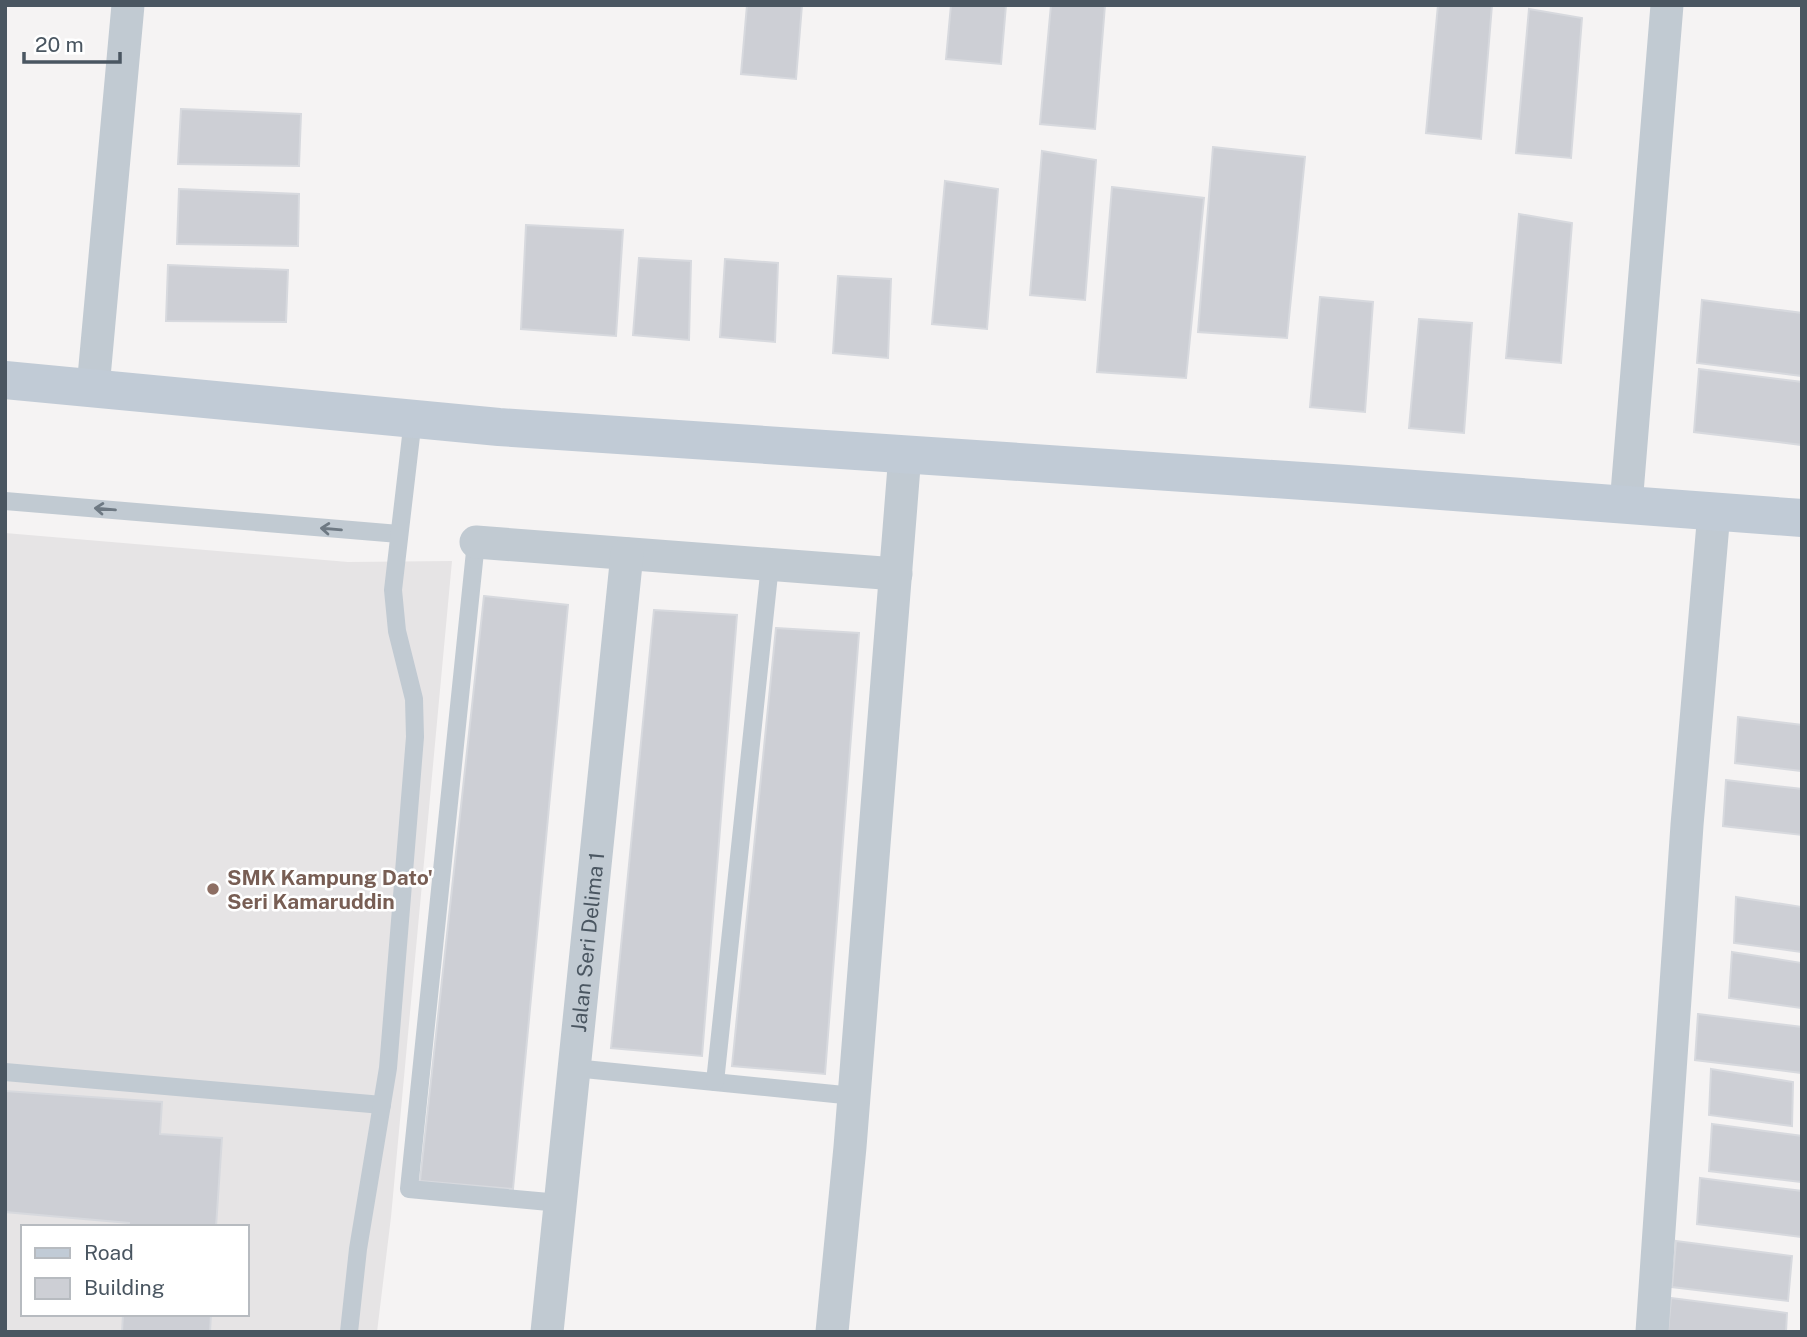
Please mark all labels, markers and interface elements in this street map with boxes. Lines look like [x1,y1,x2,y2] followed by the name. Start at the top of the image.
[24,21,121,65] scale bar
[35,32,84,57] text: 20 m
[94,502,117,515] one-way arrow
[321,522,343,535] one-way arrow
[565,851,609,1033] street label: Jalan Seri Delima 1
[227,865,433,914] place label: SMK Kampung Dato' Seri Kamaruddin
[205,881,221,897] marker: SMK Kampung Dato' Seri Kamaruddin
[21,1225,248,1316] legend
[84,1240,134,1265] text: Road
[84,1275,165,1300] text: Building

